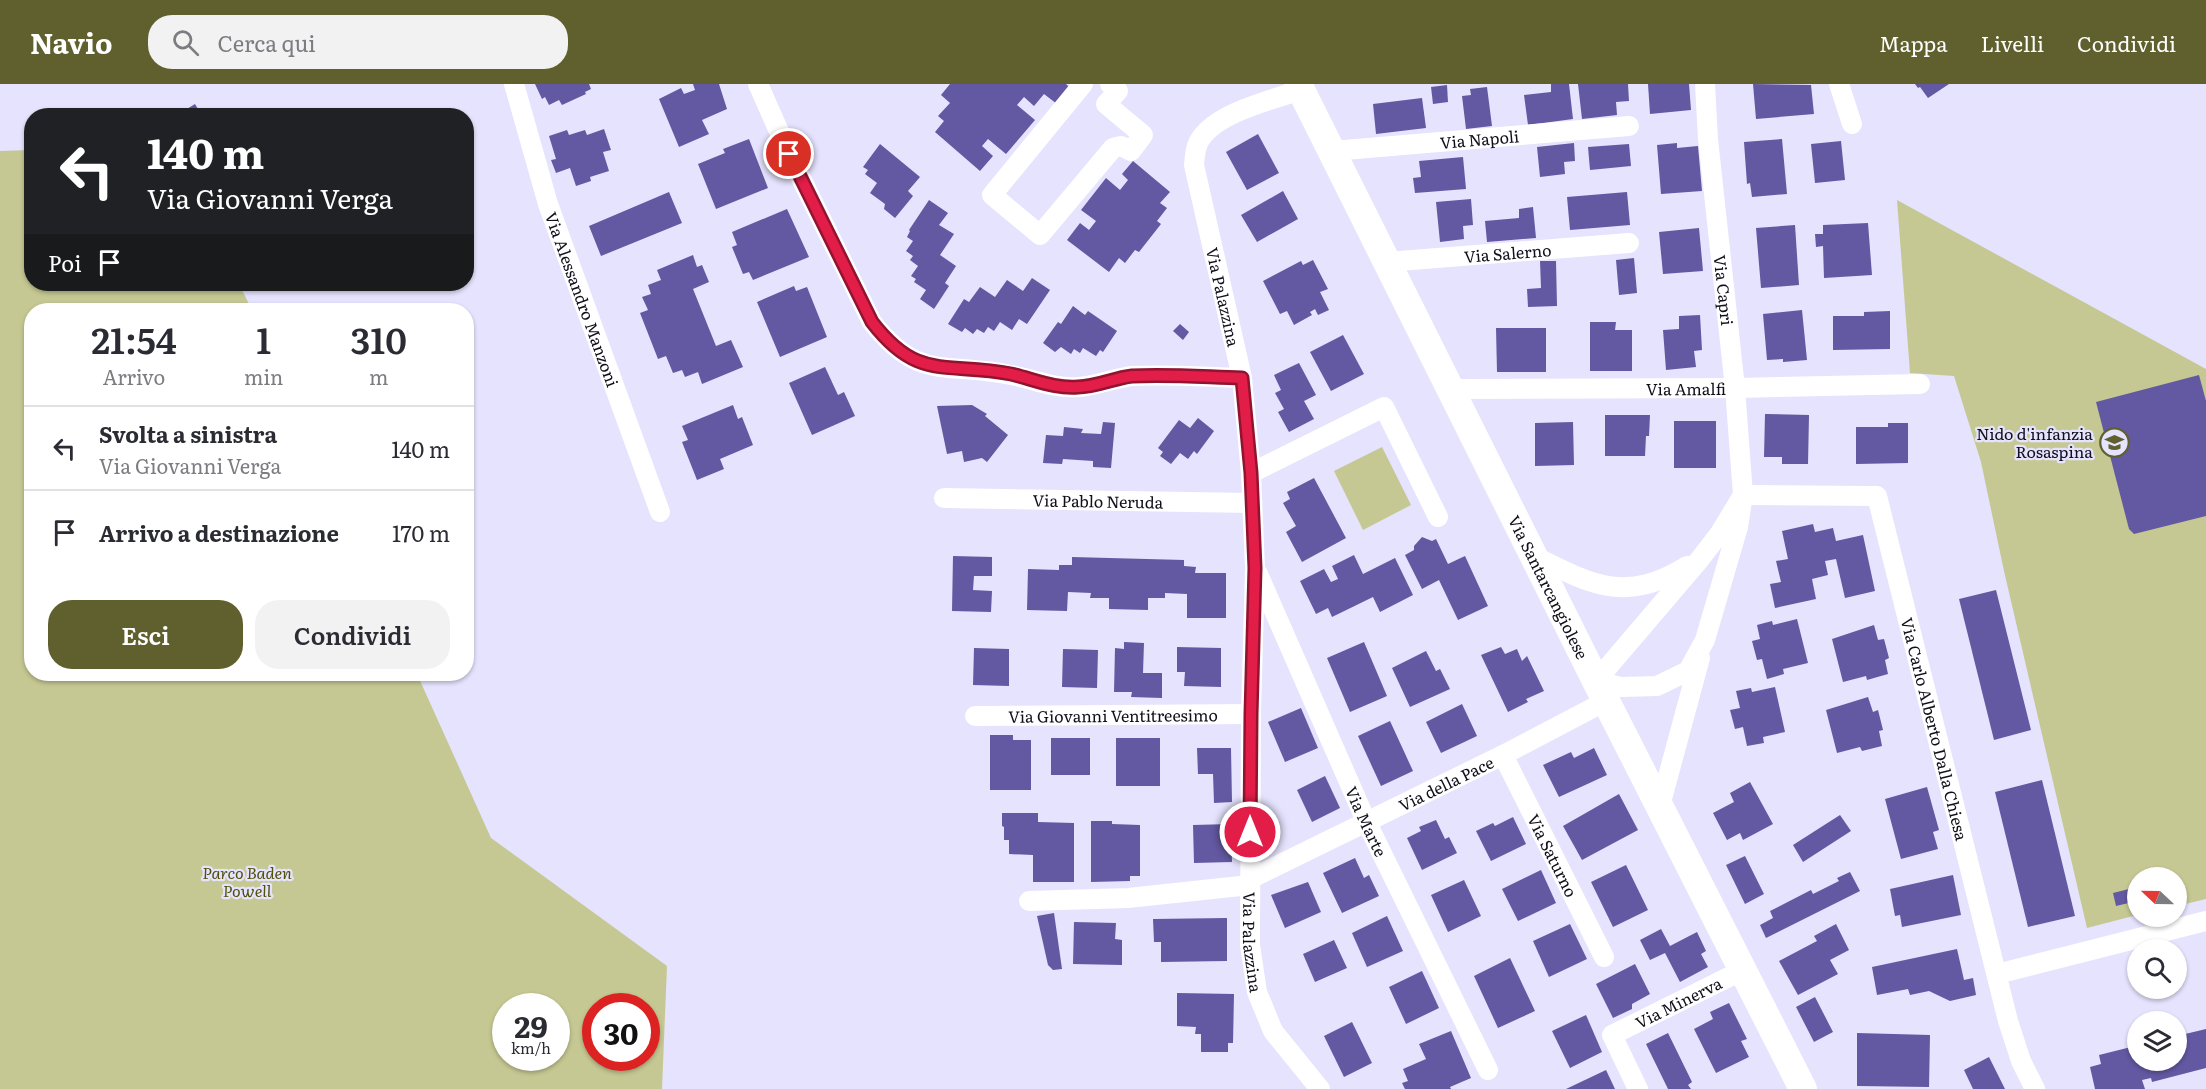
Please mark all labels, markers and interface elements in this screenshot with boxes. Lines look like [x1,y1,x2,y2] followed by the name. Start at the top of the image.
[148,15,568,69] search box
[30,21,112,63] text: Navio
[169,26,202,59] icon: search
[217,26,316,59] text: Cerca qui
[1879,27,1948,58] text: Mappa
[1981,27,2044,58] text: Livelli
[2077,27,2176,58] text: Condividi
[147,120,264,182] text: 140 m
[1439,123,1520,154] street label: Via Napoli
[763,128,814,179] pin
[48,132,126,210] icon: left
[772,137,805,170] icon: arrive
[147,177,393,217] text: Via Giovanni Verga
[540,208,625,390] street label: Via Alessandro Manzoni
[1463,237,1552,268] street label: Via Salerno
[1201,245,1247,349] street label: Via Palazzina
[48,246,81,279] text: Poi
[93,246,126,279] icon: arrive
[1709,254,1740,327] street label: Via Capri
[91,312,177,365] text: 21:54
[256,312,271,365] text: 1
[351,312,407,365] text: 310
[103,361,165,391] text: Arrivo
[244,361,283,391] text: min
[369,361,388,391] text: m
[1646,376,1726,400] street label: Via Amalfi
[99,417,277,450] text: Svolta a sinistra
[1976,421,2093,463] place label: Nido d'infanzia Rosaspina
[2098,426,2130,458] school or university icon: Nido d'infanzia Rosaspina
[48,432,81,465] icon: left
[391,432,450,465] text: 140 m
[99,450,281,480] text: Via Giovanni Verga
[1032,487,1164,514] street label: Via Pablo Neruda
[1503,511,1595,663] street label: Via Santarcangiolese
[48,516,81,549] icon: arrive
[99,516,339,549] text: Arrivo a destinazione
[392,516,450,549] text: 170 m
[48,600,243,669] button: Esci
[255,600,450,669] button: Condividi
[1896,615,1975,843] street label: Via Carlo Alberto Dalla Chiesa
[1008,702,1218,728] street label: Via Giovanni Ventitreesimo
[1394,750,1497,817] street label: Via della Pace
[1340,782,1394,860] street label: Via Marte
[1218,800,1282,864] position arrow
[1522,809,1584,901] street label: Via Saturno
[202,860,292,902] park label: Parco Baden Powell
[2127,867,2187,927] north arrow
[2127,867,2187,1071] map controls
[1238,892,1269,994] street label: Via Palazzina
[2127,939,2187,999] button: search
[1631,970,1726,1034] street label: Via Minerva
[582,993,660,1071] speed limit sign: 30
[514,1003,548,1047] text: 29
[2127,1011,2187,1071] button: layers
[511,1036,551,1059] text: km/h

